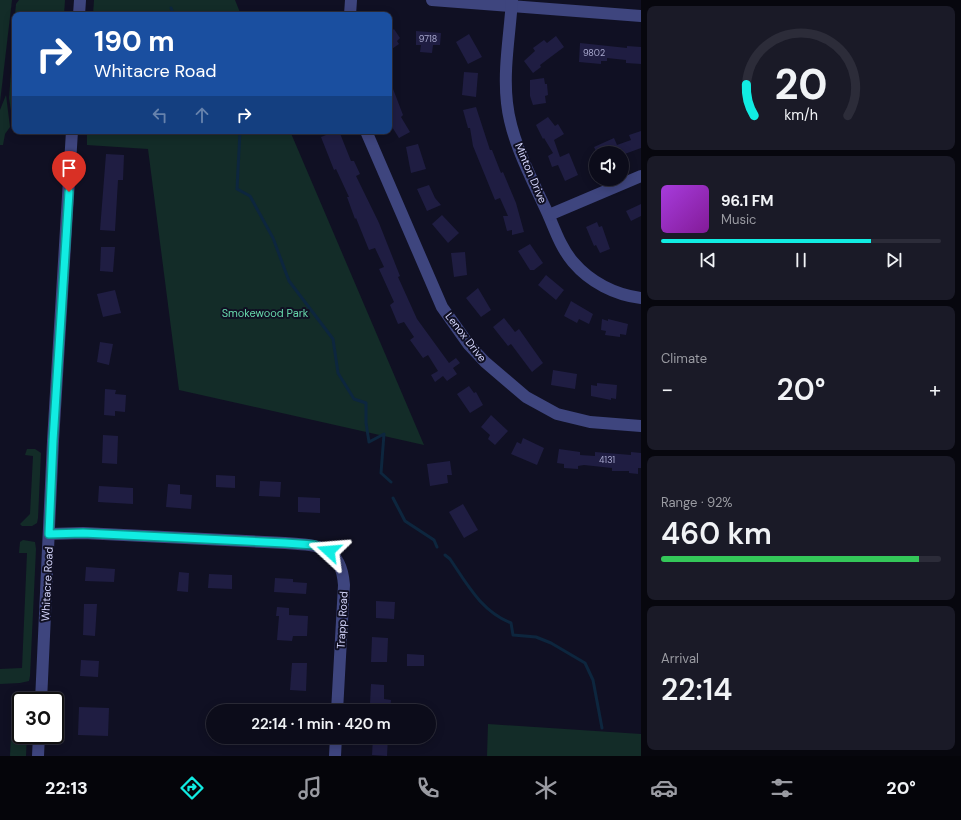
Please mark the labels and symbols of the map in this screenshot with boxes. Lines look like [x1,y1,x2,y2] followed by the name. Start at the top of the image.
[419,33,437,45] house number: 9718
[583,47,605,59] house number: 9802
[512,141,550,205] street label: Minton Drive
[52,151,86,192] pin
[222,306,309,320] park label: Smokewood Park
[442,309,490,365] street label: Lenox Drive
[599,454,615,466] house number: 4131
[308,530,350,572] position arrow
[38,546,56,622] street label: Whitacre Road
[333,591,351,649] street label: Trapp Road
[12,692,64,744] speed limit sign: 30

